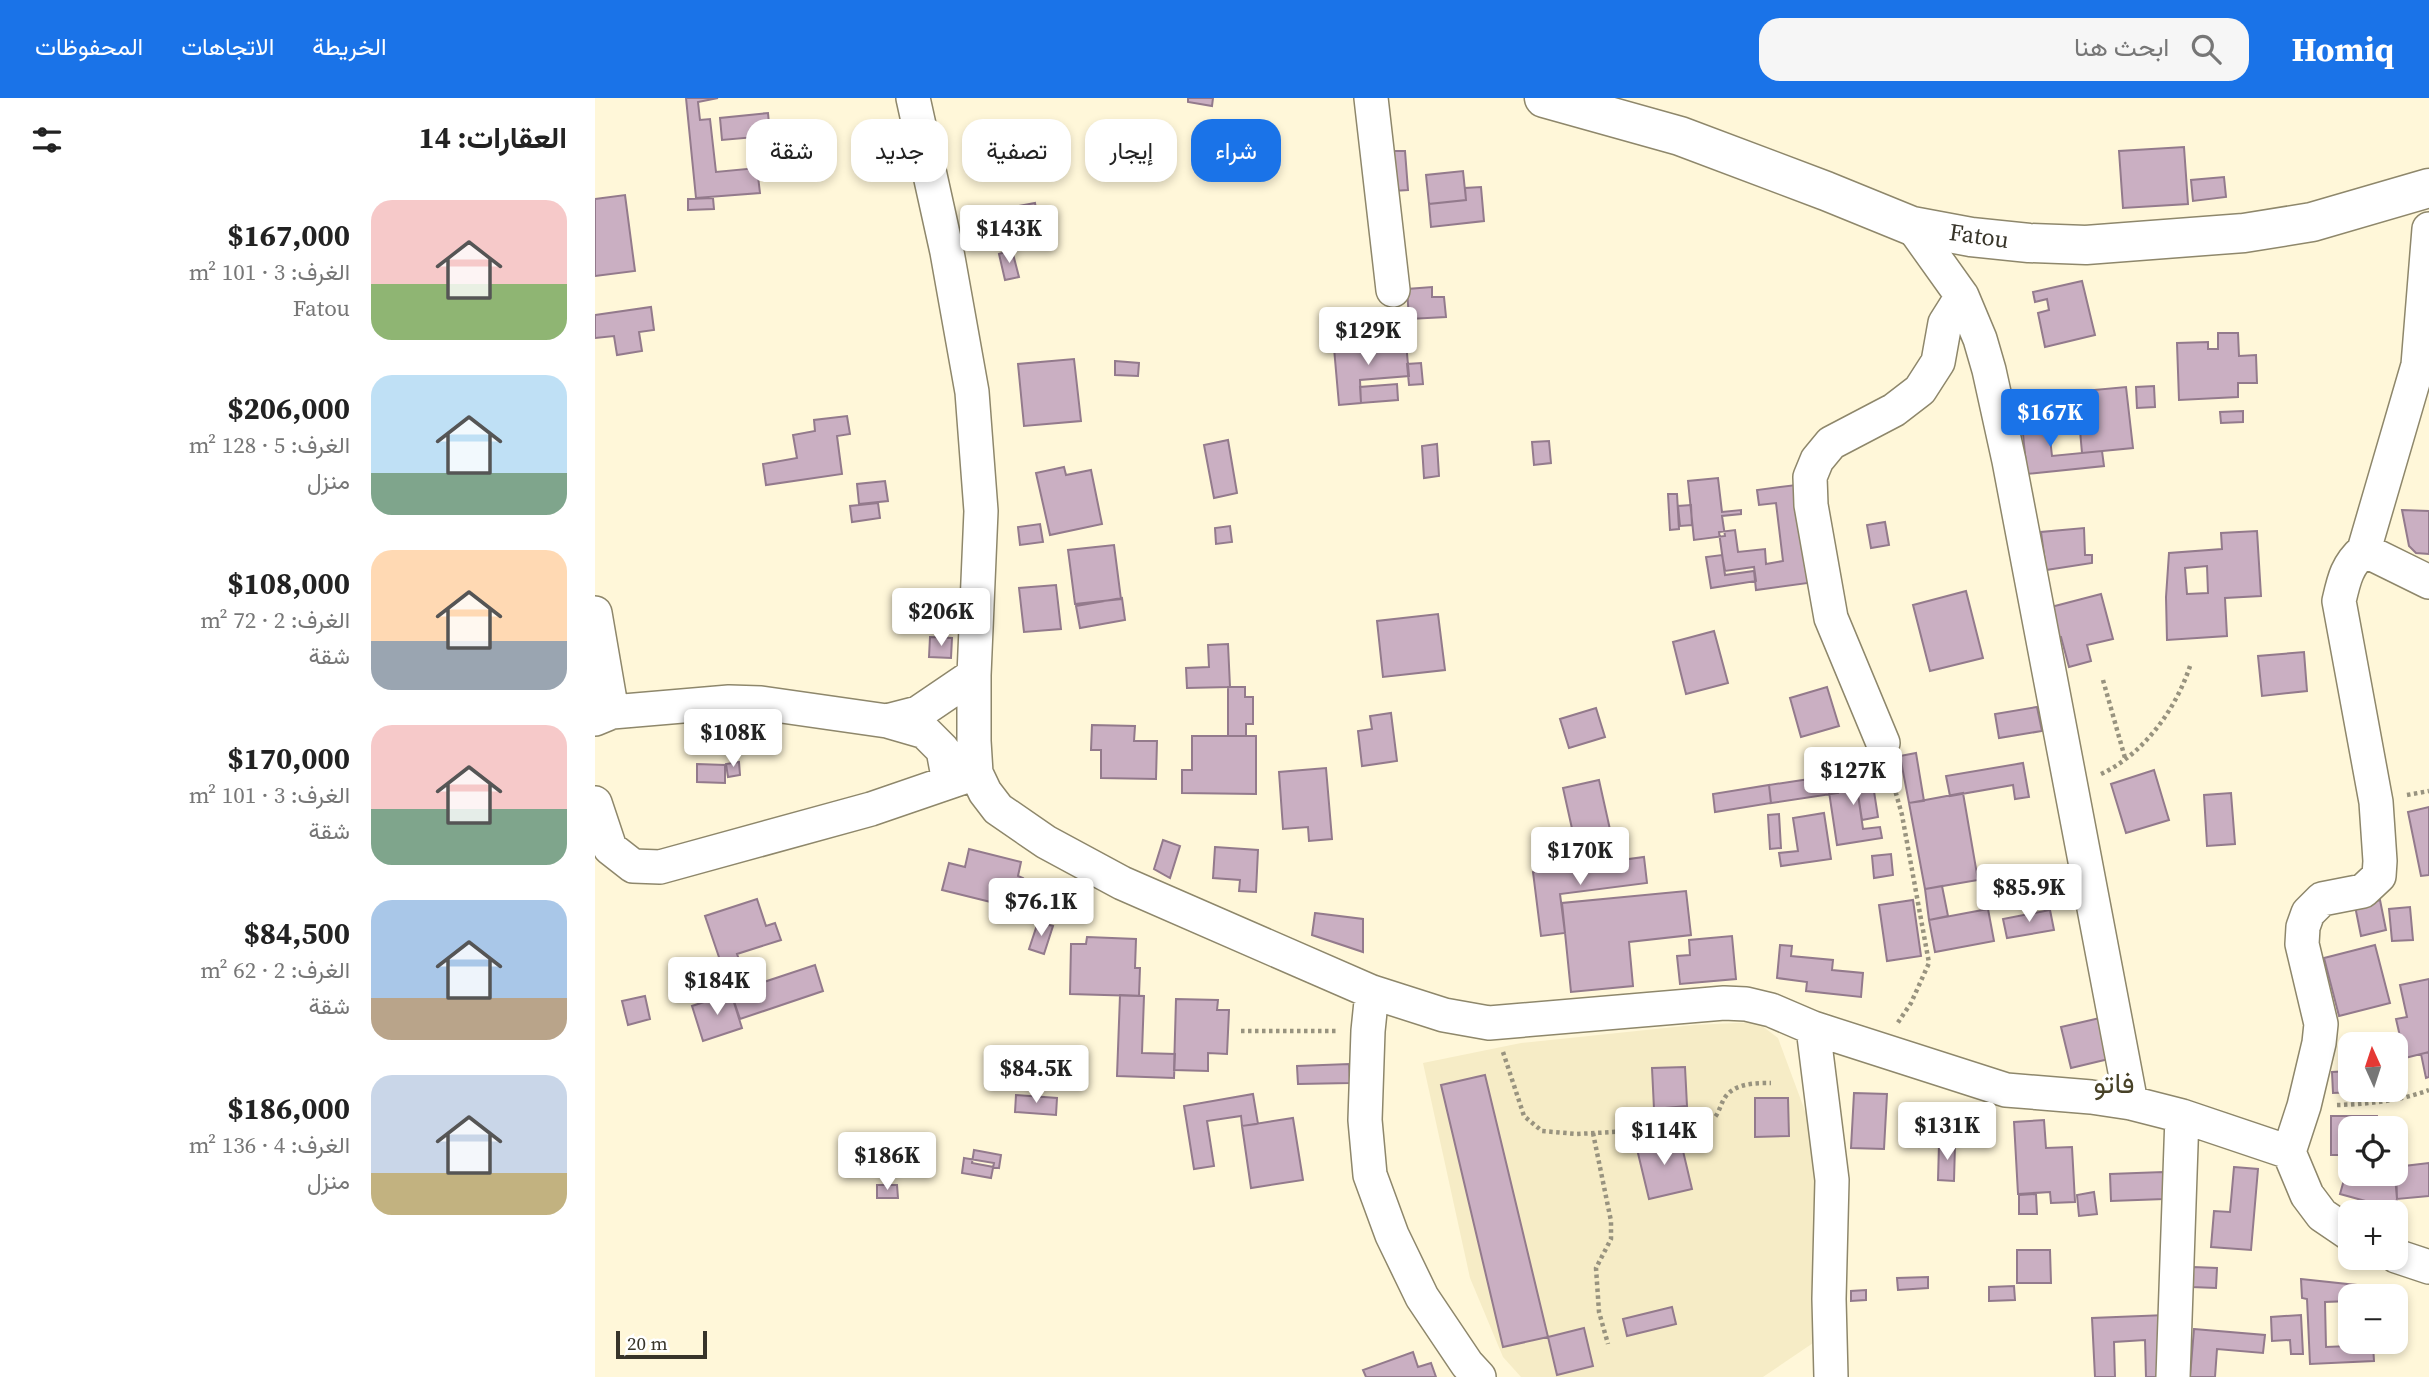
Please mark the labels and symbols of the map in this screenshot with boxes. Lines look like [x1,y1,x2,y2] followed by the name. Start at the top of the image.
[960,206,1058,265] pin: $143K
[1947,215,2011,256] street label: Fatou
[1319,308,1417,367] pin: $129K
[2001,390,2099,449] pin: $167K
[892,588,990,648] pin: $206K
[684,710,782,769] pin: $108K
[1804,748,1902,807] pin: $127K
[1531,828,1629,887] pin: $170K
[1972,864,2086,924] pin: $85.9K
[984,878,1098,938] pin: $76.1K
[668,958,766,1017] pin: $184K
[2338,1032,2408,1102] north arrow
[979,1046,1093,1105] pin: $84.5K
[2093,1064,2135,1102] district label: فاتو
[1898,1102,1996,1162] pin: $131K
[1615,1108,1713,1167] pin: $114K
[838,1132,936,1192] pin: $186K
[616,1328,707,1360] scale bar

